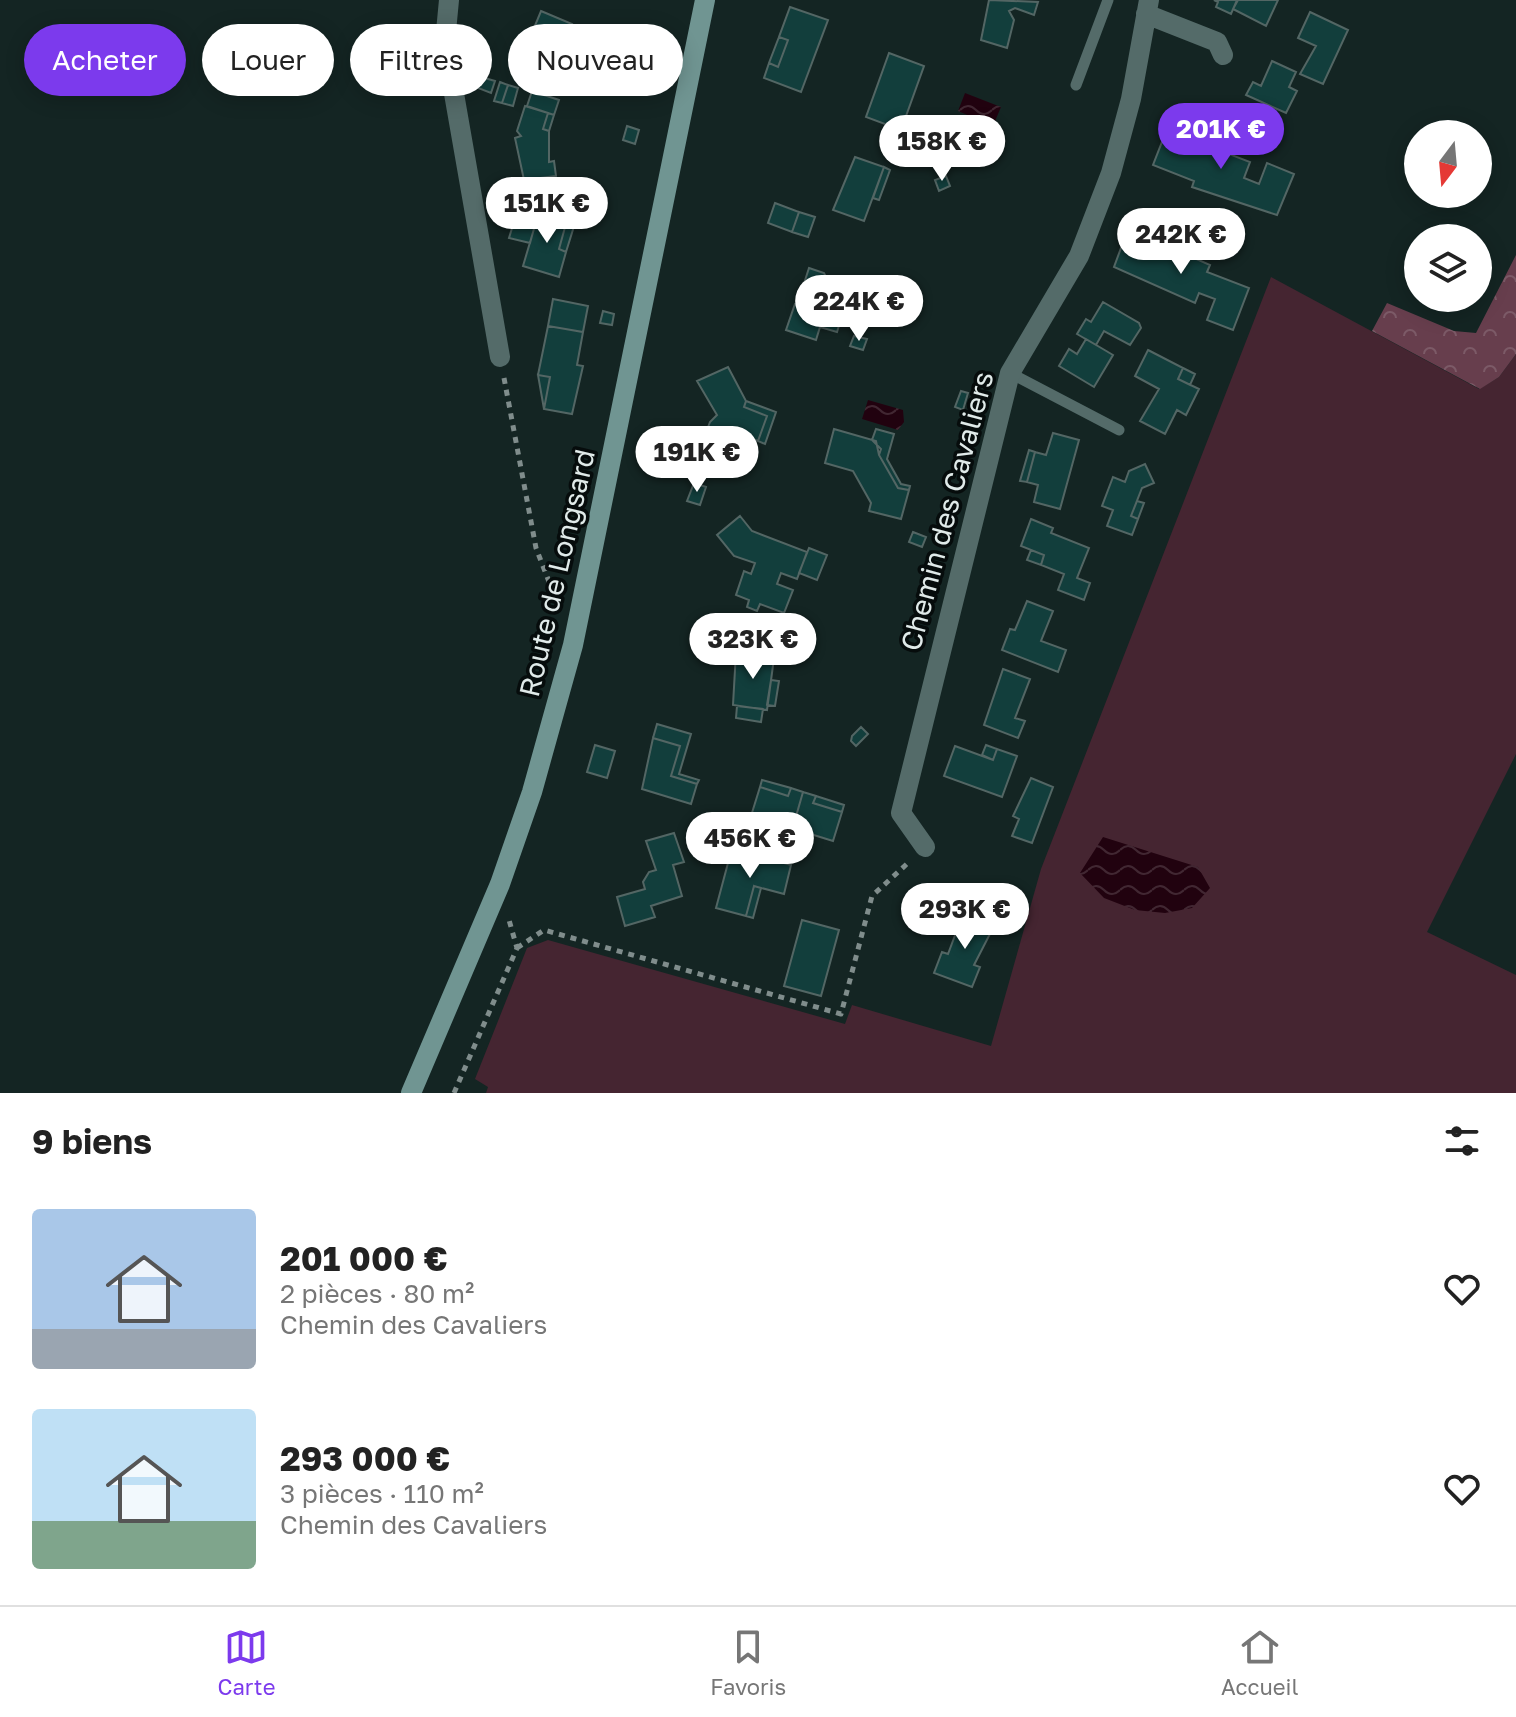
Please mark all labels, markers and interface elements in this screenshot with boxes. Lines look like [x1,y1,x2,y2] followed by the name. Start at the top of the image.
[24,24,186,96] chip: Acheter
[202,24,334,96] chip: Louer
[350,24,492,96] chip: Filtres
[508,24,683,96] chip: Nouveau
[1156,103,1286,171] pin: 201K €
[1176,113,1266,144] text: 201K €
[877,115,1007,183] pin: 158K €
[1404,120,1492,208] north arrow
[1404,120,1492,312] map controls
[897,125,987,156] text: 158K €
[482,177,612,245] pin: 151K €
[504,187,590,218] text: 151K €
[1116,208,1246,276] pin: 242K €
[1135,218,1227,249] text: 242K €
[1404,224,1492,312] button: layers
[794,275,924,343] pin: 224K €
[813,285,905,316] text: 224K €
[893,368,1000,654] street label: Chemin des Cavaliers
[632,426,762,494] pin: 191K €
[654,436,740,467] text: 191K €
[512,446,601,700] street label: Route de Longsard
[688,613,818,681] pin: 323K €
[707,623,799,654] text: 323K €
[685,812,815,880] pin: 456K €
[704,822,796,853] text: 456K €
[900,883,1030,951] pin: 293K €
[919,893,1011,924] text: 293K €
[1440,1119,1484,1163] icon: filters
[32,1121,152,1161] text: 9 biens
[280,1238,448,1278] text: 201 000 €
[96,1241,192,1337] icon: home
[1440,1267,1484,1311] icon: heart
[280,1278,474,1309] text: 2 pièces · 80 m²
[280,1309,547,1340] text: Chemin des Cavaliers
[280,1438,450,1478] text: 293 000 €
[96,1441,192,1537] icon: home
[1440,1467,1484,1511] icon: heart
[280,1478,484,1509] text: 3 pièces · 110 m²
[280,1509,547,1540] text: Chemin des Cavaliers
[217,1625,275,1700] tab: Carte
[710,1625,786,1700] tab: Favoris
[1221,1625,1299,1700] tab: Accueil

